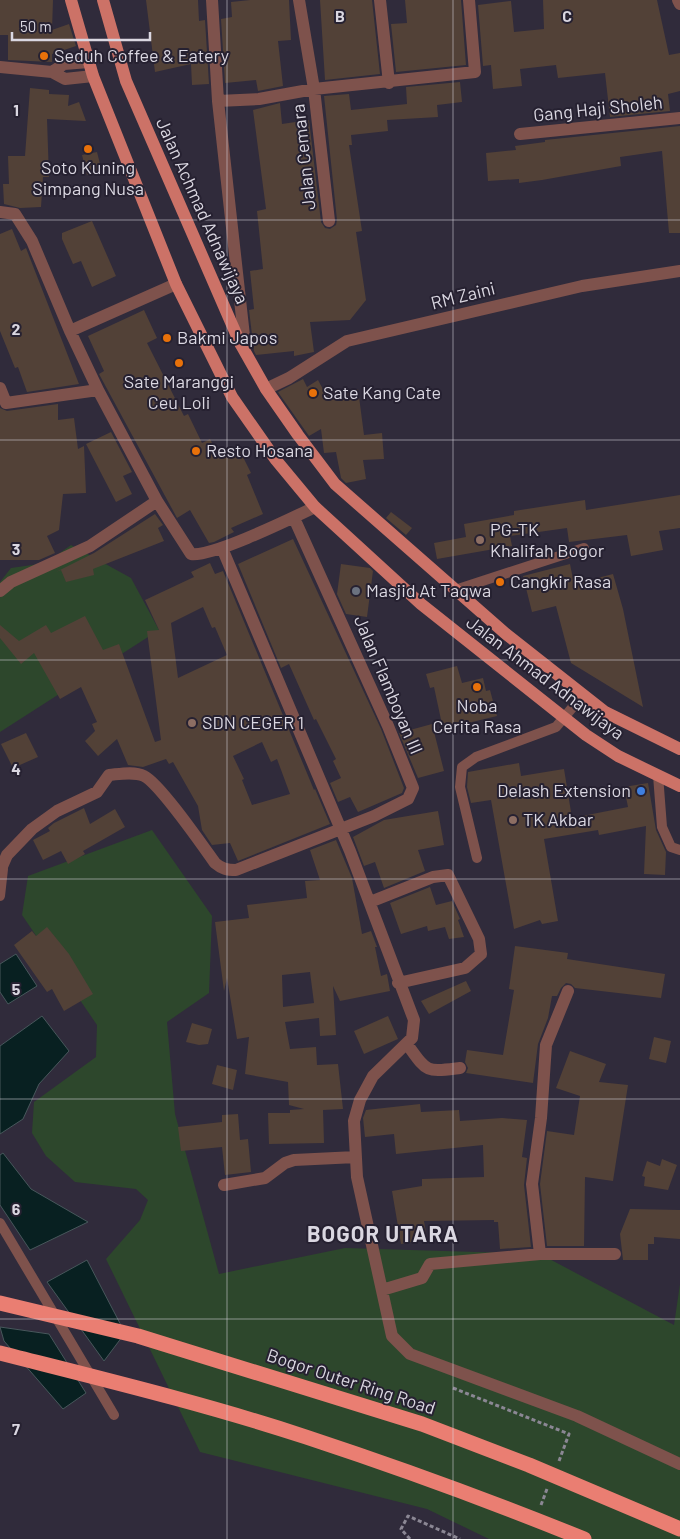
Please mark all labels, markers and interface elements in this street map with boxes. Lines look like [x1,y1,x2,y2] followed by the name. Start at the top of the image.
[335,6,345,25] text: B
[562,6,572,25] text: C
[12,10,150,42] scale bar
[20,17,52,35] text: 50 m
[54,44,229,66] place label: Seduh Coffee & Eatery
[38,50,50,62] marker: Seduh Coffee & Eatery
[532,90,664,126] street label: Gang Haji Sholeh
[13,100,19,119] text: 1
[286,103,320,211] street label: Jalan Cemara
[152,114,254,307] street label: Jalan Achmad Adnawijaya
[82,143,94,155] marker: Soto Kuning Simpang Nusa
[32,156,144,199] place label: Soto Kuning Simpang Nusa
[428,276,497,314] street label: RM Zaini
[12,319,21,338] text: 2
[177,326,277,348] place label: Bakmi Japos
[161,332,173,344] marker: Bakmi Japos
[173,357,185,369] marker: Sate Maranggi Ceu Loli
[124,370,234,413] place label: Sate Maranggi Ceu Loli
[323,381,441,403] place label: Sate Kang Cate
[307,387,319,399] marker: Sate Kang Cate
[206,439,313,461] place label: Resto Hosana
[190,445,202,457] marker: Resto Hosana
[490,518,605,561] place label: PG-TK Khalifah Bogor
[474,534,486,546] marker: PG-TK Khalifah Bogor
[12,539,20,558] text: 3
[510,570,611,592] place label: Cangkir Rasa
[494,576,506,588] marker: Cangkir Rasa
[366,579,491,601] place label: Masjid At Taqwa
[350,585,362,597] marker: Masjid At Taqwa
[462,611,629,744] street label: Jalan Ahmad Adnawijaya
[350,612,428,757] street label: Jalan Flamboyan III
[471,681,483,693] marker: Noba Cerita Rasa
[432,694,522,737] place label: Noba Cerita Rasa
[202,711,304,733] place label: SDN CEGER 1
[186,717,198,729] marker: SDN CEGER 1
[11,759,21,778] text: 4
[497,779,631,801] place label: Delash Extension
[635,785,647,797] marker: Delash Extension
[523,808,594,830] place label: TK Akbar
[507,814,519,826] marker: TK Akbar
[12,979,21,998] text: 5
[12,1199,21,1218] text: 6
[307,1220,459,1246] district label: BOGOR UTARA
[264,1343,438,1419] street label: Bogor Outer Ring Road
[12,1419,20,1438] text: 7

